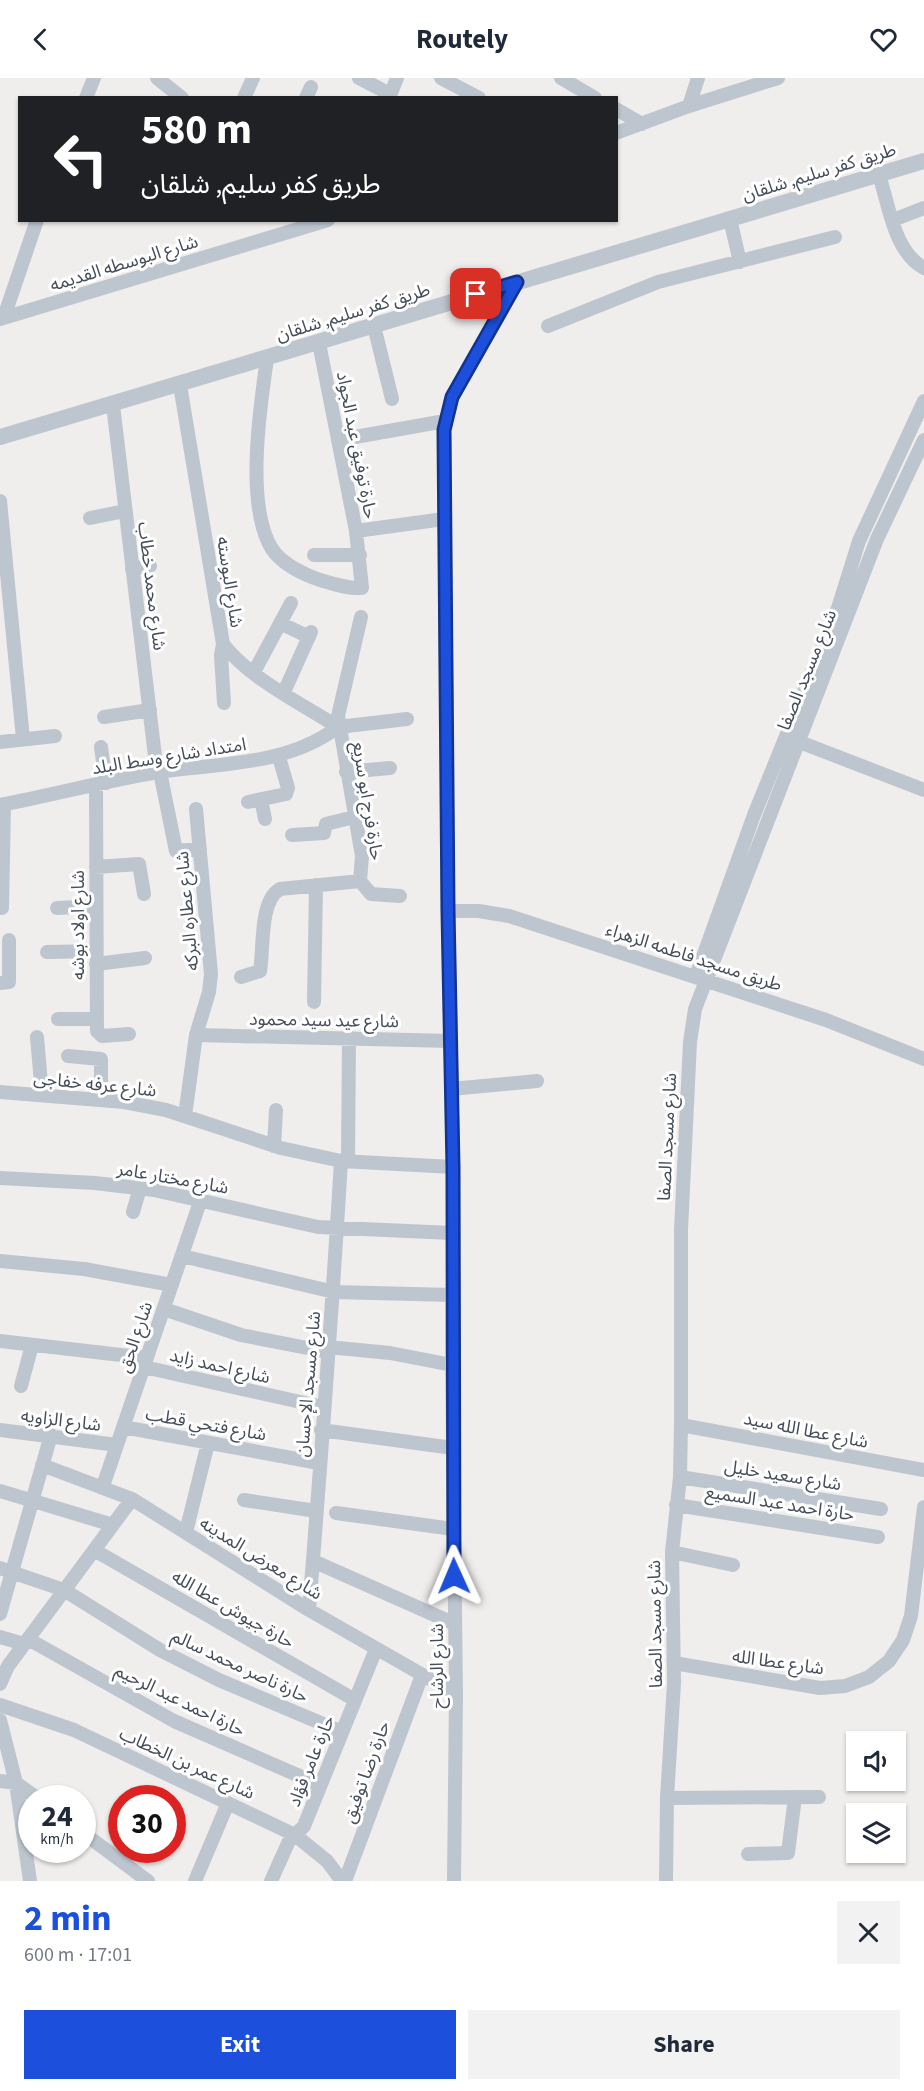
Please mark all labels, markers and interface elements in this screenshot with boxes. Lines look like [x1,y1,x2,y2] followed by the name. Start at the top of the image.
[416,20,508,59] text: Routely
[24,23,57,56] icon: back
[867,23,900,56] icon: heart
[141,100,252,160] text: 580 m
[42,120,120,198] icon: left
[739,137,899,208] street label: طريق كفر سليم, شلقان
[141,165,381,204] text: طريق كفر سليم, شلقان
[47,229,202,299] street label: شارع البوسطه القديمه
[450,268,501,319] pin
[273,277,433,348] street label: طريق كفر سليم, شلقان
[459,277,492,310] icon: arrive
[330,369,383,521] street label: حارة توفيق عبد الجواد
[130,520,172,652] street label: شارع محمد خطاب
[209,535,249,630] street label: شارع البوسته
[772,606,844,735] street label: شارع مسجد الصفا
[90,732,248,782] street label: امتداد شارع وسط البلد
[345,740,389,862] street label: حارة فرج ابو سريع
[170,850,206,972] street label: شارع عطاره البركه
[66,870,92,980] street label: شارع اولاد بوشه
[602,917,785,998] street label: طريق مسجد فاطمه الزهراء
[249,1007,399,1035] street label: شارع عيد سيد محمود
[32,1066,158,1104] street label: شارع عرفه خفاجى
[652,1072,684,1202] street label: شارع مسجد الصفا
[114,1156,231,1202] street label: شارع مختار عامر
[112,1298,160,1376] street label: شارع الحق
[290,1310,328,1458] street label: شارع مسجد الإحسان
[167,1343,273,1391] street label: شارع احمد زايد
[143,1402,268,1448] street label: شارع فتحي قطب
[19,1403,103,1439] street label: شارع الزاويه
[741,1406,870,1456] street label: شارع عطا الله سيد
[723,1454,843,1498] street label: شارع سعيد خليل
[704,1479,856,1529] street label: حارة احمد عبد السميع
[194,1511,327,1607] street label: شارع معرض المدينه
[422,1544,486,1608] position arrow
[642,1560,670,1688] street label: شارع مسجد الصفا
[167,1564,299,1655] street label: حارة جيوش عطا الله
[425,1623,451,1709] street label: شارع الرشاح
[167,1624,312,1709] street label: حارة ناصر محمد سالم
[730,1644,825,1682] street label: شارع عطا الله
[110,1658,249,1743] street label: حارة احمد عبد الرحيم
[282,1712,341,1811] street label: حارة عامر فؤاد
[336,1718,397,1827] street label: حارة رضا توفيق
[115,1721,259,1807] street label: شارع عمر بن الخطاب
[846,1731,906,1863] map controls
[846,1731,906,1791] button: sound
[108,1785,186,1863] speed limit sign: 30
[41,1795,73,1838] text: 24
[846,1803,906,1863] button: layers
[40,1829,74,1850] text: km/h
[24,1893,112,1944] text: 2 min
[837,1901,900,1964] button: close
[24,1941,132,1969] text: 600 m · 17:01
[24,2010,456,2079] button: Exit
[468,2010,900,2079] button: Share

